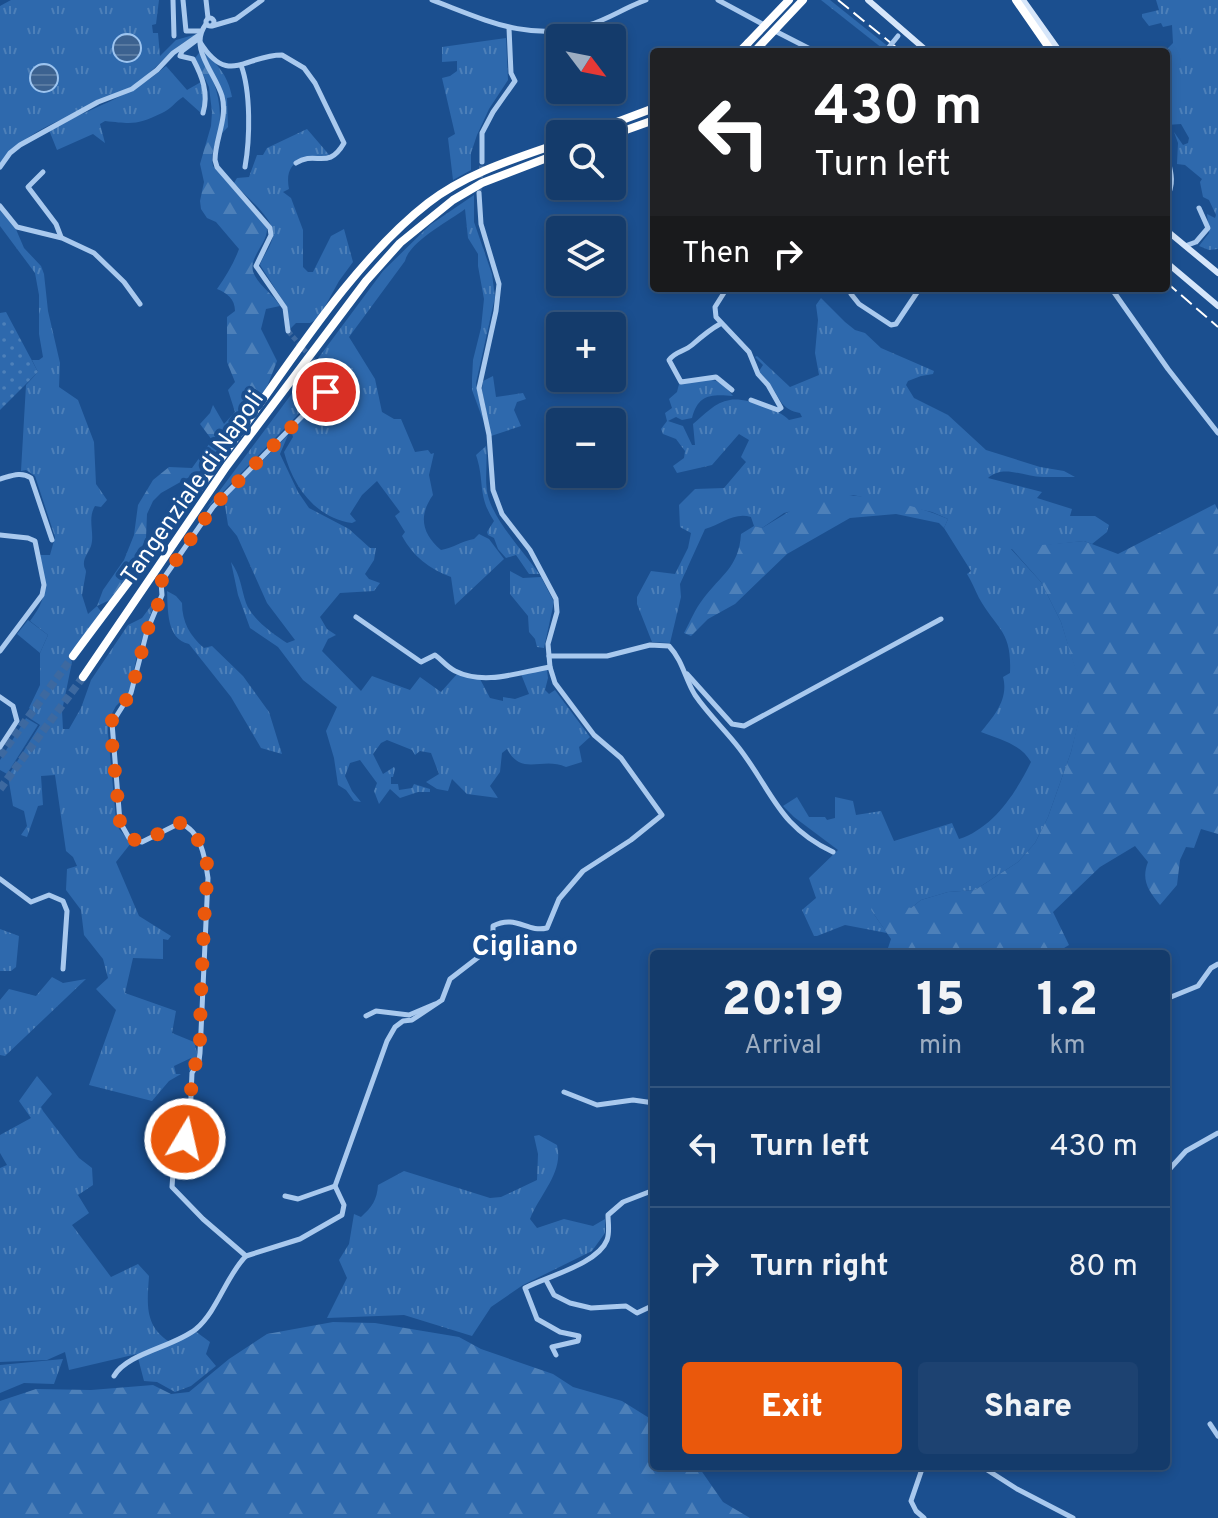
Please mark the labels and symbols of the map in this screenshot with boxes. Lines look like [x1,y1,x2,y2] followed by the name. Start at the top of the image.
[546,24,626,104] north arrow
[292,358,360,426] pin
[116,386,272,591] street label: Tangenziale di Napoli
[472,930,578,966] district label: Cigliano
[143,1097,227,1181] position arrow

